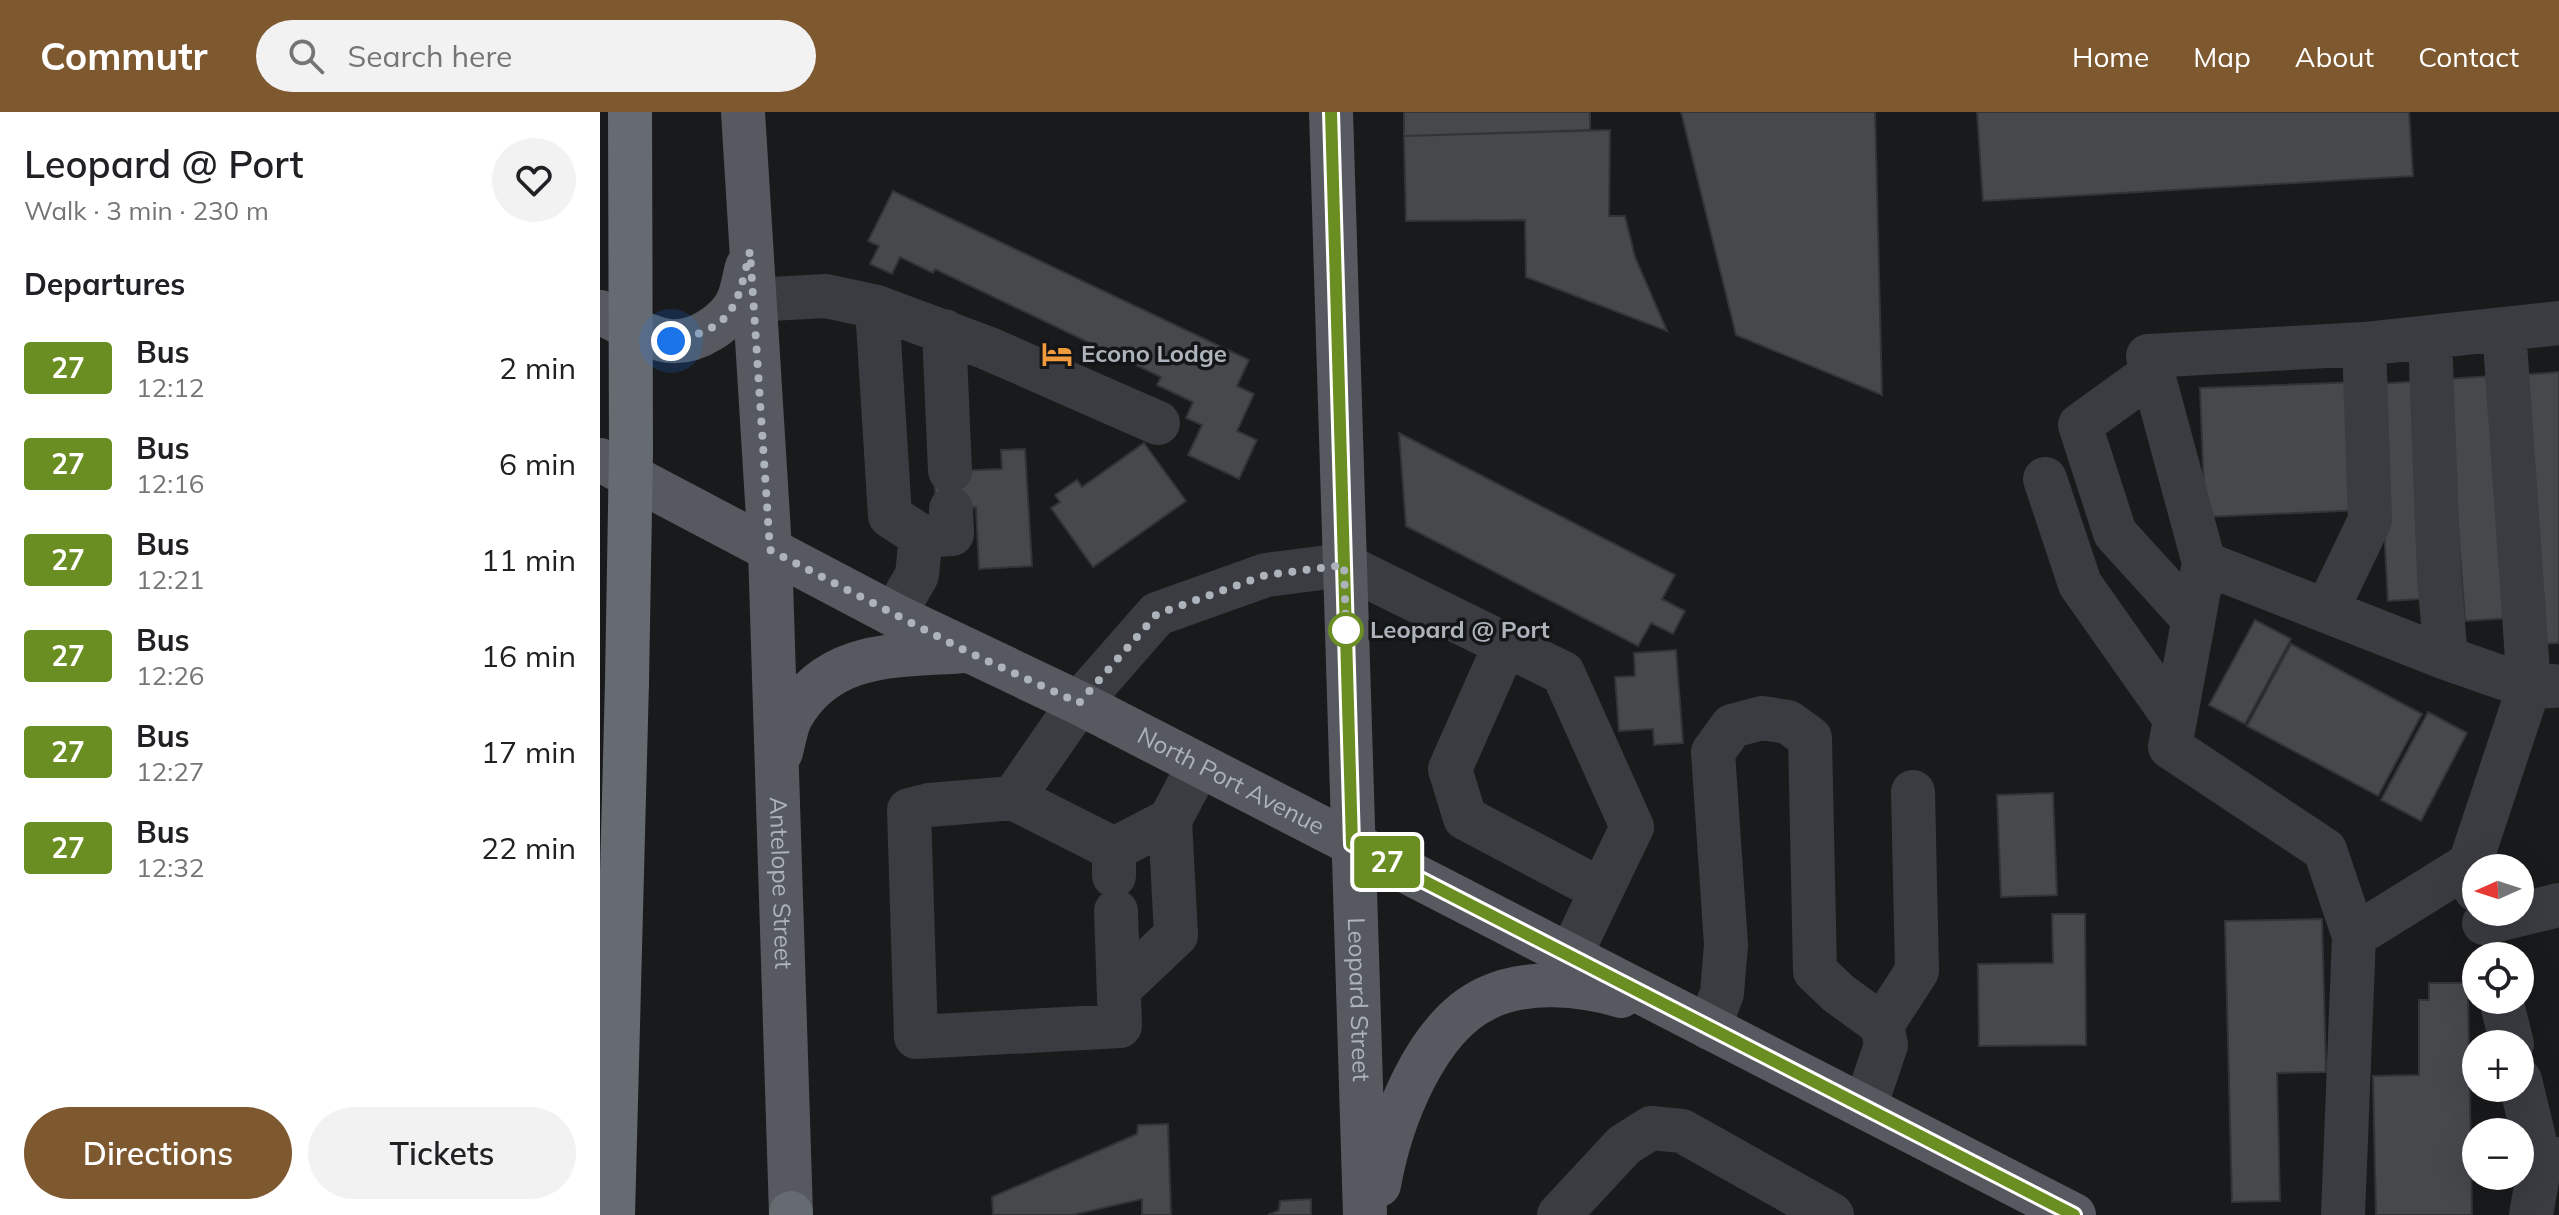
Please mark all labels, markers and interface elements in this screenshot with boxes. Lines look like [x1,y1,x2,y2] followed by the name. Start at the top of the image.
[256,20,816,92] search box
[40,32,208,80] text: Commutr
[284,34,328,78] icon: search
[348,37,512,75] text: Search here
[2072,39,2149,74] text: Home
[2193,39,2251,74] text: Map
[2295,39,2374,74] text: About
[2418,39,2519,74] text: Contact
[492,138,576,222] button: heart
[24,140,303,188] text: Leopard @ Port
[24,194,269,227] text: Walk · 3 min · 230 m
[24,265,185,303] text: Departures
[651,321,691,361] your location
[136,333,190,371] text: Bus
[1040,337,1074,371] hotel icon: Econo Lodge
[1081,338,1227,368] place label: Econo Lodge
[499,349,576,387] text: 2 min
[51,350,85,385] text: 27
[136,371,204,404] text: 12:12
[136,429,190,467] text: Bus
[499,445,576,483] text: 6 min
[51,446,85,481] text: 27
[136,467,204,500] text: 12:16
[136,525,190,563] text: Bus
[481,541,576,579] text: 11 min
[51,542,85,577] text: 27
[136,563,204,596] text: 12:21
[1329,613,1363,647] marker: Leopard @ Port
[1370,614,1550,644] place label: Leopard @ Port
[136,621,190,659] text: Bus
[481,637,576,675] text: 16 min
[51,638,85,673] text: 27
[136,659,204,692] text: 12:26
[136,717,190,755] text: Bus
[1133,720,1330,841] street label: North Port Avenue
[481,733,576,771] text: 17 min
[51,734,85,769] text: 27
[136,755,204,788] text: 12:27
[764,796,799,970] street label: Antelope Street
[136,813,190,851] text: Bus
[481,829,576,867] text: 22 min
[51,830,85,865] text: 27
[1351,836,1423,888] line badge: 27
[1370,844,1404,879] text: 27
[136,851,204,884] text: 12:32
[2462,854,2534,926] north arrow
[2462,854,2534,1190] map controls
[1342,917,1377,1082] street label: Leopard Street
[2462,942,2534,1014] button: locate
[2462,1030,2534,1102] button: +
[24,1107,292,1199] button: Directions
[308,1107,576,1199] button: Tickets
[2462,1118,2534,1190] button: −

